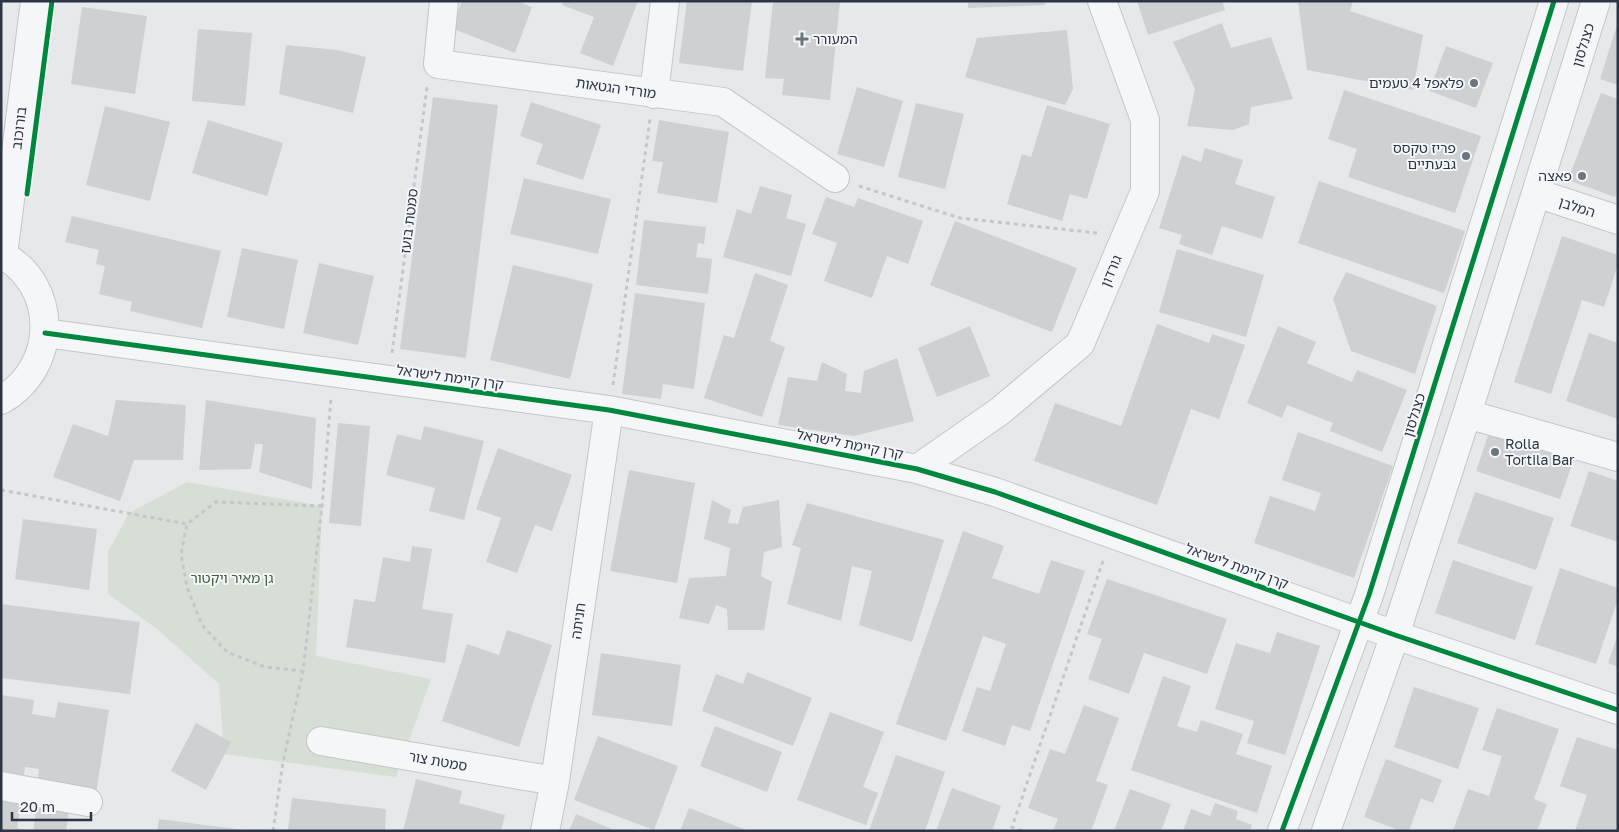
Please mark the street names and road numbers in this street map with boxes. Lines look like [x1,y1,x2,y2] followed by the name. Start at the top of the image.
[1568,21,1597,69] street label: כצנלסון
[575,73,657,102] street label: מורדי הגטאות
[7,106,30,150] street label: בורוכוב
[396,187,421,254] street label: סמטת בועז
[1557,193,1598,220] street label: המלבן
[1096,252,1125,289] street label: גורדון
[395,361,505,392] street label: קרן קיימת לישראל
[1399,391,1428,439] street label: כצנלסון
[795,425,905,462] street label: קרן קיימת לישראל
[1183,539,1291,592] street label: קרן קיימת לישראל
[567,602,588,640] street label: חניתה
[407,747,469,774] street label: סמטת צור

